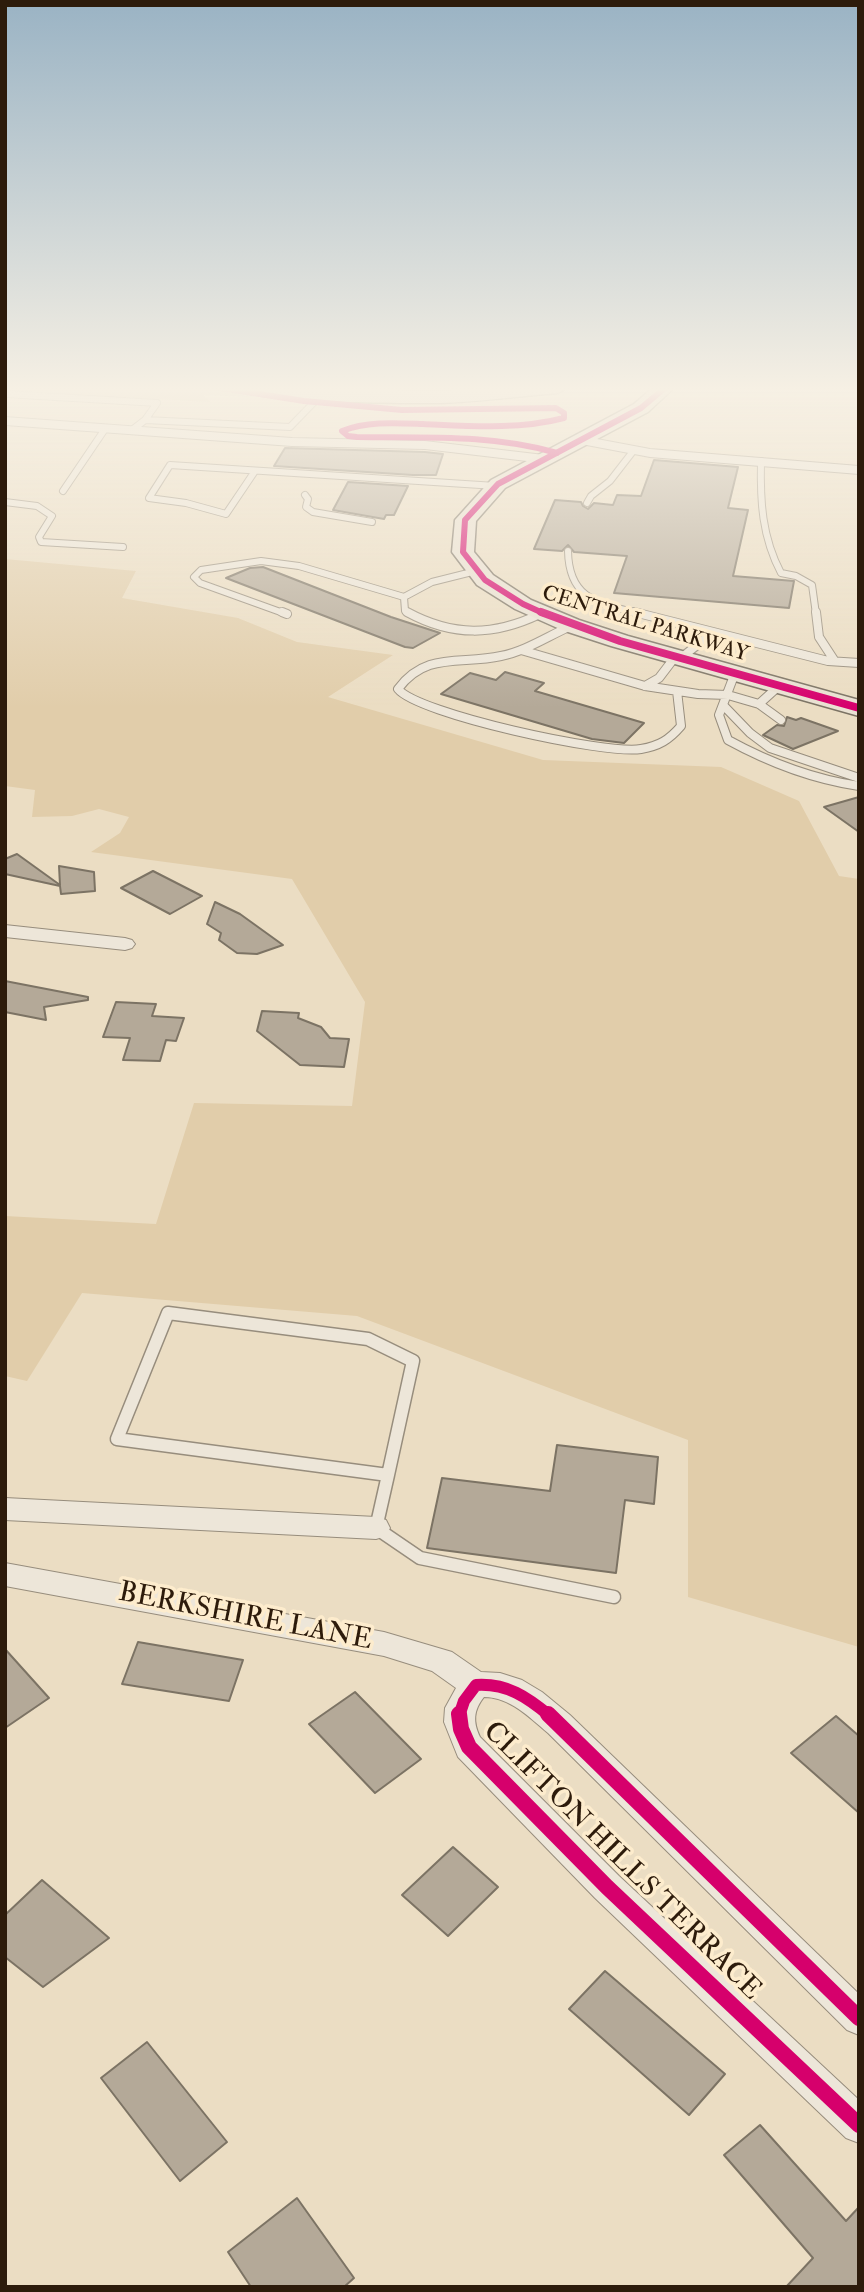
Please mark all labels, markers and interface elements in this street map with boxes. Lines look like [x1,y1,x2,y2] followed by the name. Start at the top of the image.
[539,582,751,668] street label: CENTRAL PARKWAY
[115,1577,375,1659] street label: BERKSHIRE LANE
[475,1716,767,2008] street label: CLIFTON HILLS TERRACE

